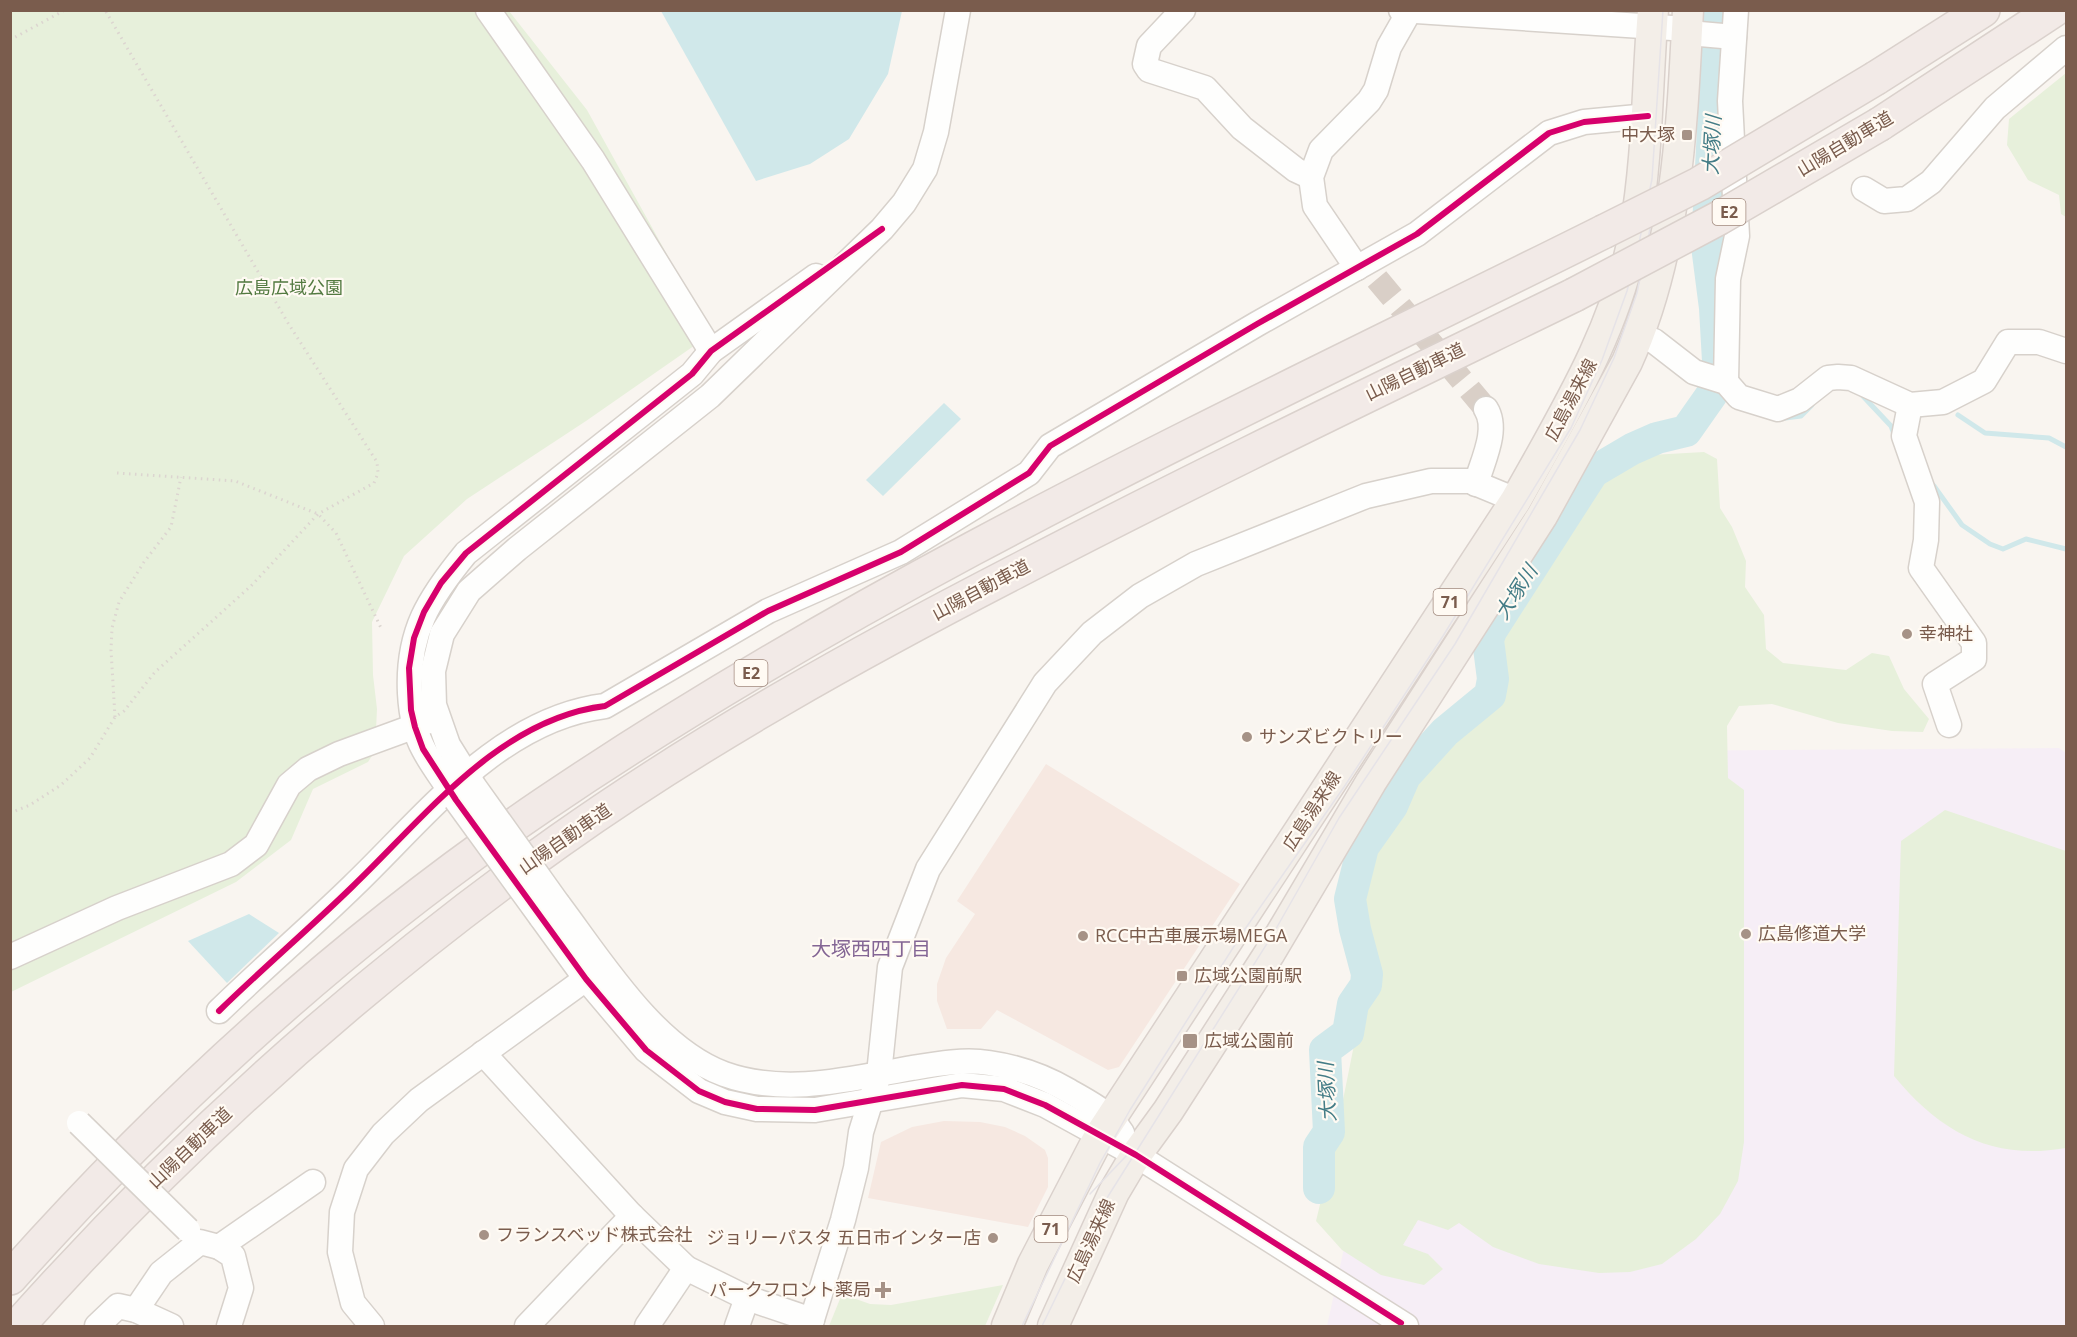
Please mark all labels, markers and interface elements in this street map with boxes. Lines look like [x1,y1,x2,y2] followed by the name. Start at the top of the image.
[1792,105,1897,181] street label: 山陽自動車道
[1696,112,1727,176] water label: 大塚川
[1621,122,1675,146] place label: 中大塚
[1680,128,1694,142] marker: 中大塚
[1712,199,1746,225] road number: E2
[235,275,343,299] park label: 広島広域公園
[1361,337,1468,406] street label: 山陽自動車道
[1538,354,1602,445] street label: 広島湯来線
[927,553,1034,625] street label: 山陽自動車道
[1488,558,1544,624] water label: 大塚川
[1434,589,1466,615] road number: 71
[1919,621,1973,645] place label: 幸神社
[1900,627,1914,641] marker: 幸神社
[734,660,768,686] road number: E2
[1259,724,1403,748] place label: サンズビクトリー
[1240,730,1254,744] marker: サンズビクトリー
[1277,766,1346,855] street label: 広島湯来線
[513,797,616,879] street label: 山陽自動車道
[1758,921,1866,945] place label: 広島修道大学
[1095,923,1288,947] place label: RCC中古車展示場MEGA
[1739,927,1753,941] marker: 広島修道大学
[1076,929,1090,943] marker: RCC中古車展示場MEGA
[811,935,931,962] district label: 大塚西四丁目
[1194,963,1302,987] place label: 広域公園前駅
[1175,969,1189,983] marker: 広域公園前駅
[1204,1028,1294,1052] place label: 広域公園前
[1181,1032,1199,1050] marker: 広域公園前
[1311,1059,1342,1123] water label: 大塚川
[142,1101,236,1193] street label: 山陽自動車道
[1060,1195,1120,1286] street label: 広島湯来線
[1034,1216,1068,1242] road number: 71
[496,1222,692,1246] place label: フランスベッド株式会社
[707,1225,981,1249] place label: ジョリーパスタ 五日市インター店
[477,1228,491,1242] marker: フランスベッド株式会社
[986,1231,1000,1245] marker: ジョリーパスタ 五日市インター店
[709,1277,871,1301] place label: パークフロント薬局
[876,1283,890,1297] marker: パークフロント薬局

